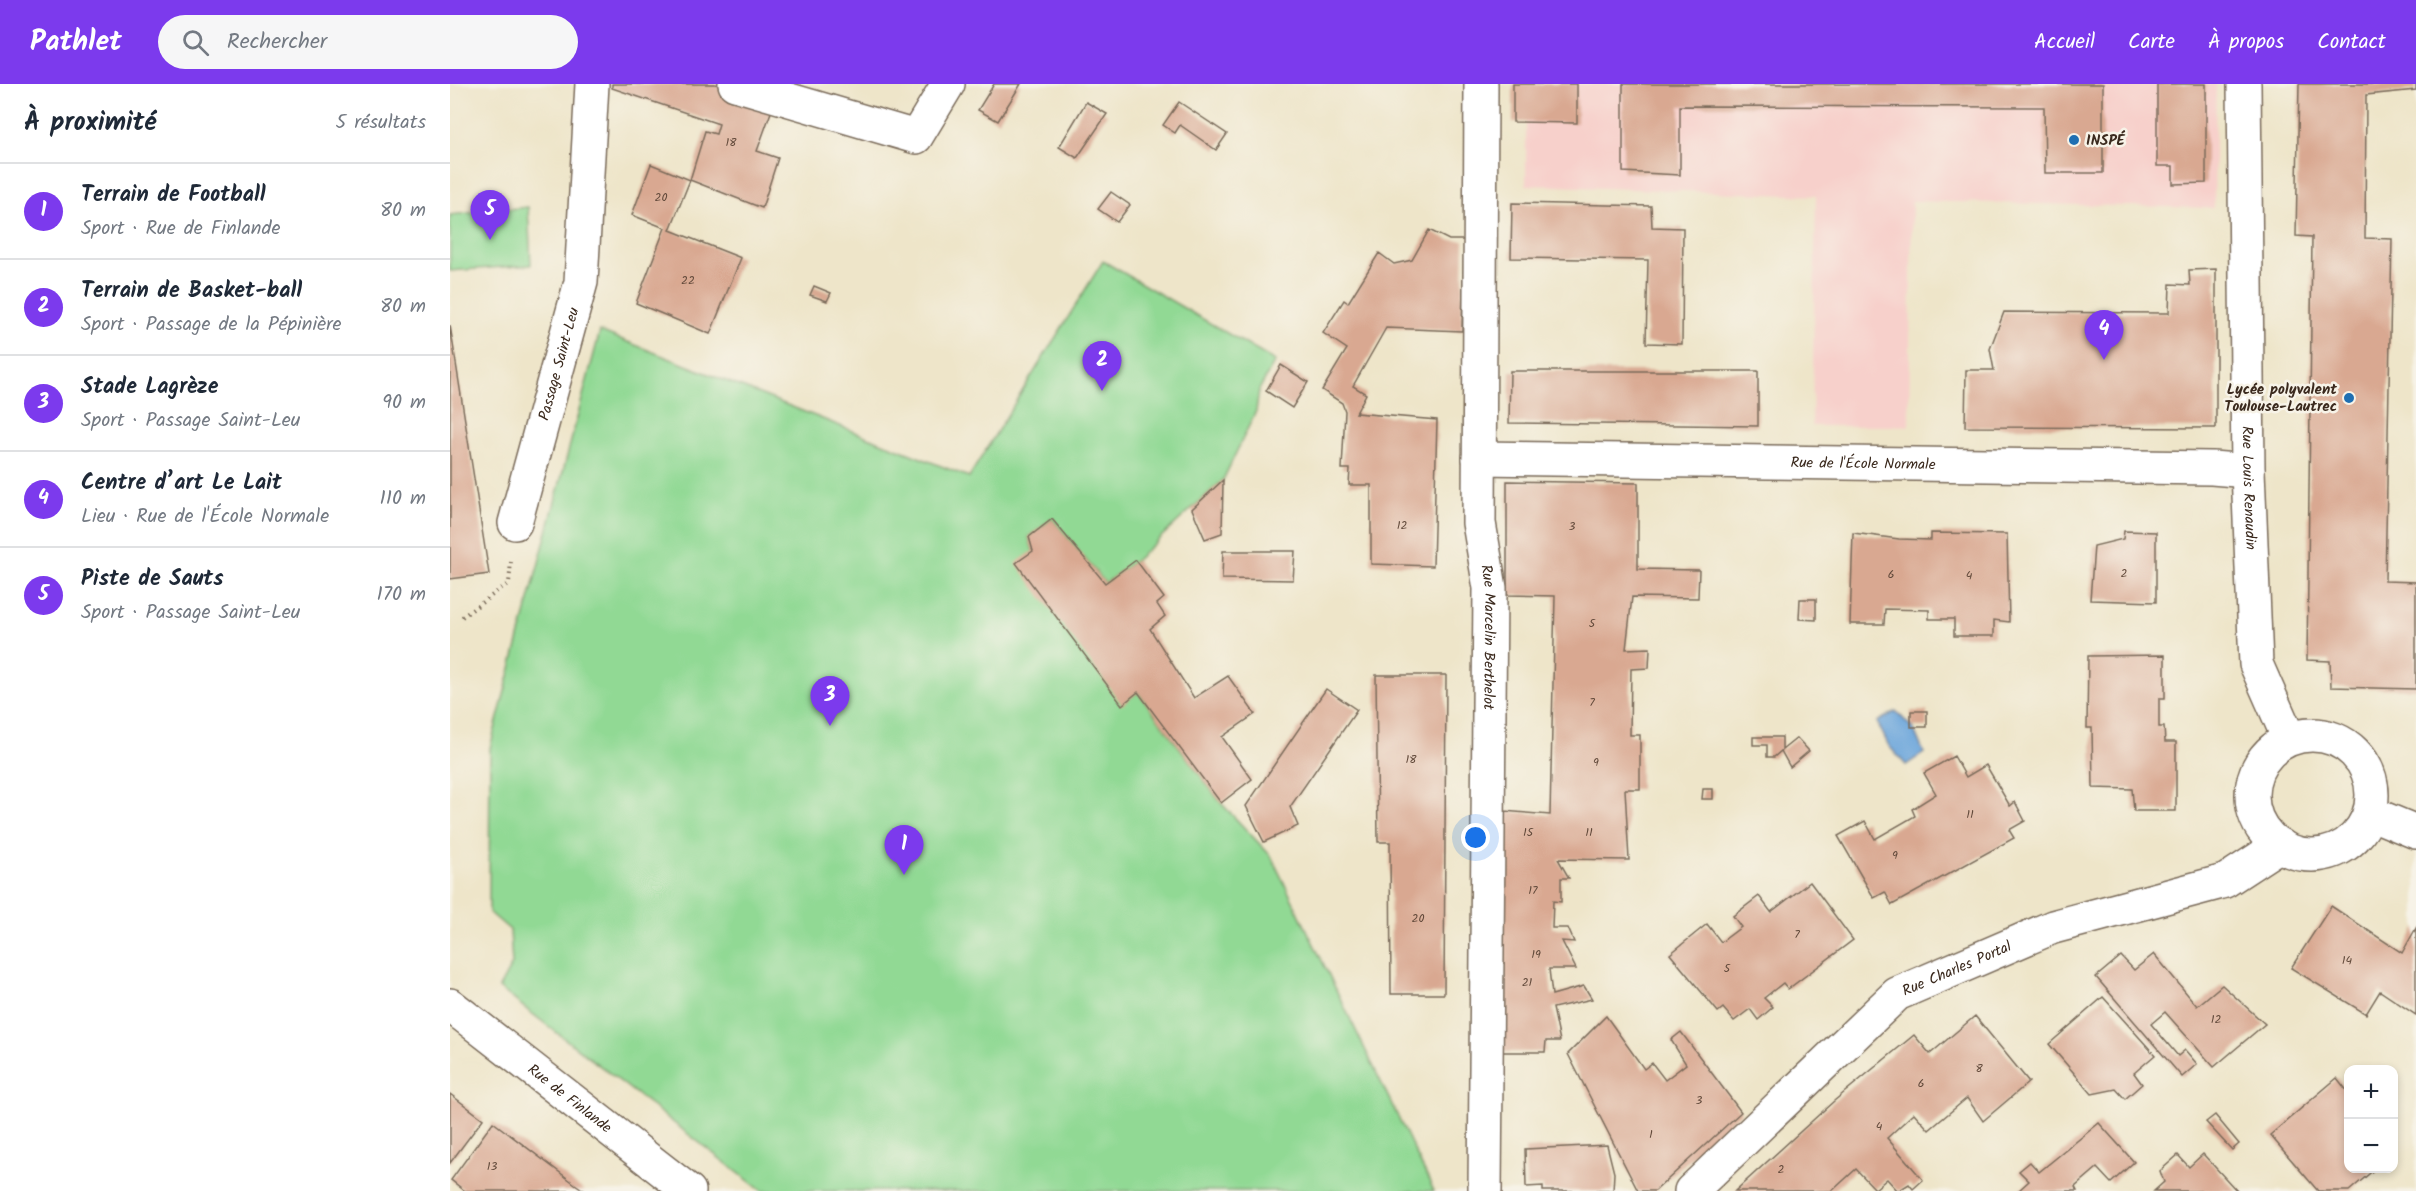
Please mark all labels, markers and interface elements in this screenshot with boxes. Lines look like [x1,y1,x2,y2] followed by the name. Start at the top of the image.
[158,15,578,69] search box
[30,20,122,65] text: Pathlet
[227,25,327,60] text: Rechercher
[179,26,212,59] icon: search
[2034,26,2095,59] text: Accueil
[2128,26,2175,59] text: Carte
[2208,26,2284,59] text: À propos
[2317,26,2386,59] text: Contact
[24,102,156,144] text: À proximité
[335,107,426,139] text: 5 résultats
[2086,129,2126,153] place label: INSPÉ
[726,133,737,152] house number: 18
[2067,133,2081,147] marker: INSPÉ
[81,178,266,213] text: Terrain de Football
[655,188,667,207] house number: 20
[470,190,510,240] pin: 5
[40,195,47,227] text: 1
[380,195,426,227] text: 80 m
[81,213,281,245] text: Sport · Rue de Finlande
[681,271,695,290] house number: 22
[81,274,302,309] text: Terrain de Basket-ball
[38,291,49,323] text: 2
[380,291,426,323] text: 80 m
[533,305,586,423] street label: Passage Saint-Leu
[81,309,342,341] text: Sport · Passage de la Pépinière
[2084,310,2124,360] pin: 4
[1082,342,1122,391] pin: 2
[81,370,218,405] text: Stade Lagrèze
[2224,378,2337,419] place label: Lycée polyvalent Toulouse-Lautrec
[38,387,49,419] text: 3
[382,387,426,419] text: 90 m
[2342,391,2356,405] marker: Lycée polyvalent Toulouse-Lautrec
[81,405,300,437] text: Sport · Passage Saint-Leu
[2235,426,2262,550] street label: Rue Louis Renaudin
[1790,451,1936,477] street label: Rue de l'École Normale
[81,466,282,501] text: Centre d’art Le Lait
[38,483,49,515] text: 4
[380,483,426,515] text: 110 m
[81,501,329,533] text: Lieu · Rue de l'École Normale
[1397,516,1407,535] house number: 12
[1569,517,1576,536] house number: 3
[81,562,224,597] text: Piste de Sauts
[1473,563,1501,710] street label: Rue Marcelin Berthelot
[2121,564,2128,583] house number: 2
[1888,565,1894,584] house number: 6
[1966,566,1973,585] house number: 4
[38,579,49,611] text: 5
[377,579,426,611] text: 170 m
[81,597,300,629] text: Sport · Passage Saint-Leu
[1589,614,1597,633] house number: 5
[810,676,850,726] pin: 3
[1589,693,1595,712] house number: 7
[1406,750,1417,769] house number: 18
[1593,753,1599,772] house number: 9
[1966,805,1974,824] house number: 11
[1461,823,1490,852] your location
[1523,823,1535,842] house number: 15
[1585,823,1593,842] house number: 11
[884,826,924,875] pin: 1
[1892,846,1898,865] house number: 9
[1528,881,1538,900] house number: 17
[1412,909,1424,928] house number: 20
[1794,925,1800,944] house number: 7
[1899,935,2016,1003] street label: Rue Charles Portal
[1531,945,1541,964] house number: 19
[2342,951,2353,970] house number: 14
[1724,959,1732,978] house number: 5
[1522,973,1533,992] house number: 21
[2211,1010,2221,1029] house number: 12
[522,1059,617,1140] street label: Rue de Finlande
[1975,1059,1983,1078] house number: 8
[2344,1065,2398,1173] map controls
[2344,1065,2398,1119] button: +
[1918,1074,1924,1093] house number: 6
[1696,1091,1703,1110] house number: 3
[1876,1117,1883,1136] house number: 4
[2344,1119,2398,1173] button: −
[1649,1125,1653,1144] house number: 1
[487,1157,497,1176] house number: 13
[1778,1160,1785,1179] house number: 2

